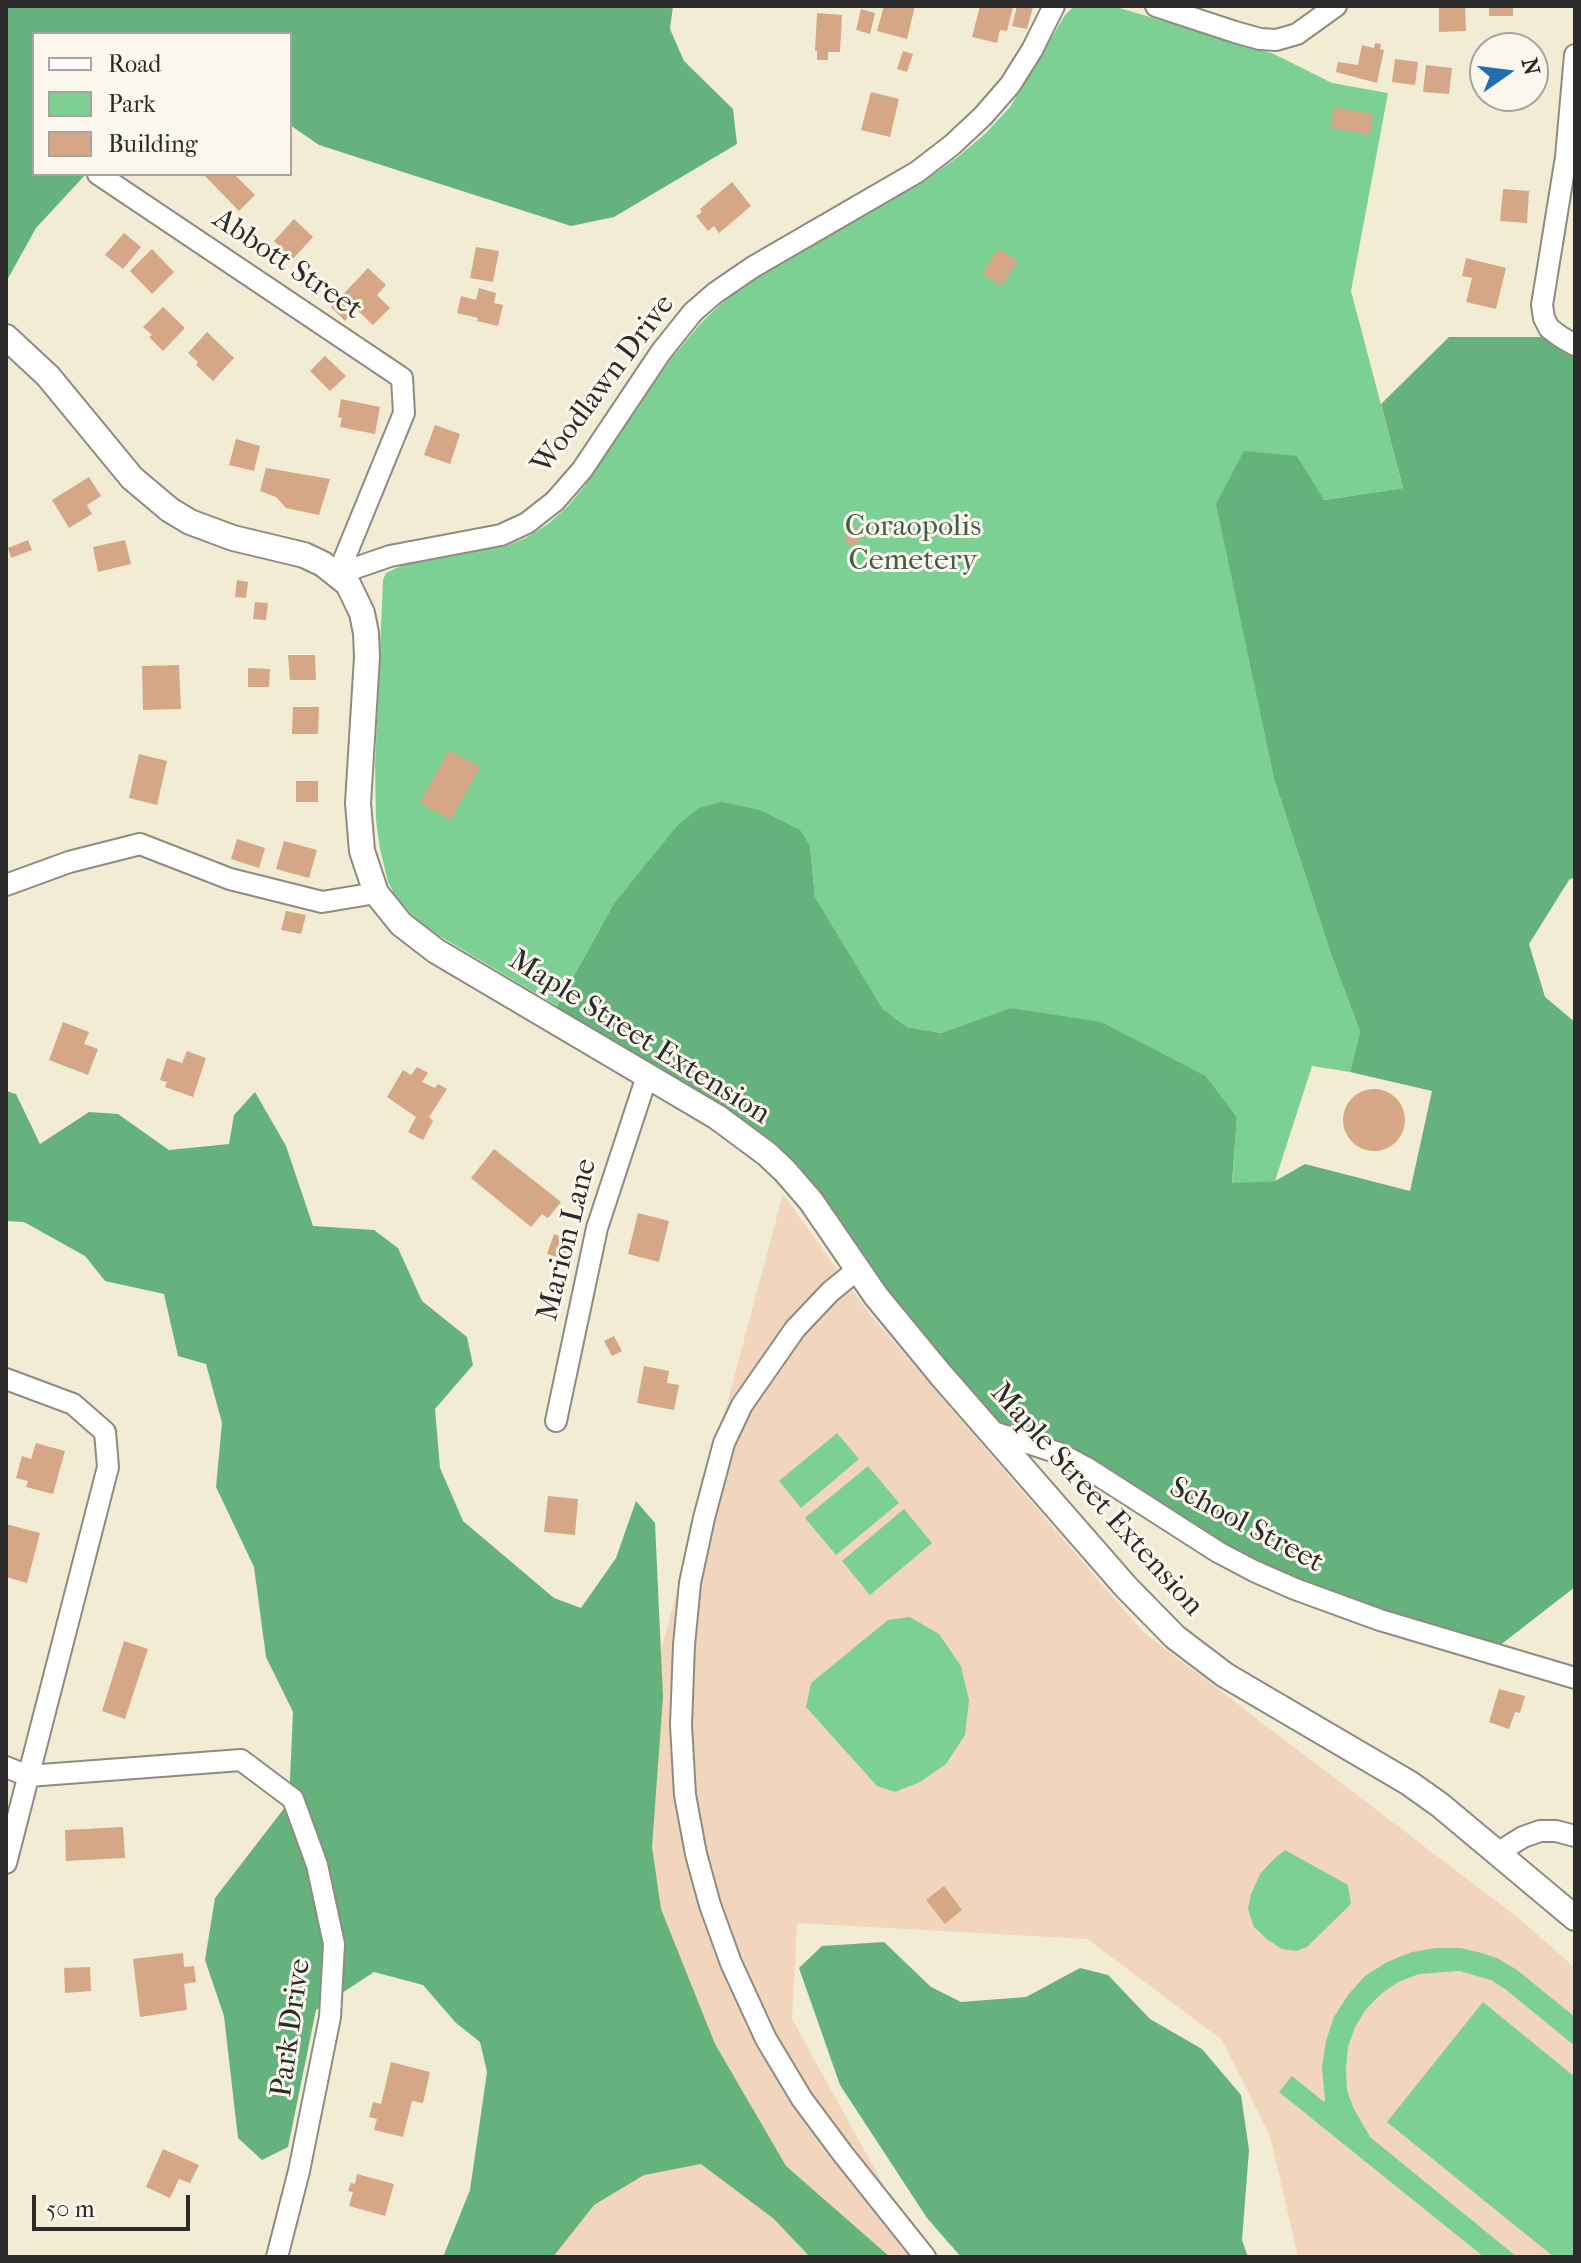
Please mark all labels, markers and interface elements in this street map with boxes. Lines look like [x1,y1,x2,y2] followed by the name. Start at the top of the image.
[32,32,292,176] legend
[1469,32,1549,112] north arrow
[108,50,161,78] text: Road
[1516,55,1545,78] text: N
[108,90,156,118] text: Park
[108,130,198,158] text: Building
[205,202,369,328] street label: Abbott Street
[525,288,683,482] street label: Woodlawn Drive
[845,510,981,580] park label: Coraopolis Cemetery
[502,943,776,1133] street label: Maple Street Extension
[530,1155,606,1325] street label: Marion Lane
[982,1376,1210,1624] street label: Maple Street Extension
[1163,1470,1329,1582] street label: School Street
[264,1956,320,2100] street label: Park Drive
[36,2179,194,2229] scale bar
[46,2195,95,2223] text: 50 m

